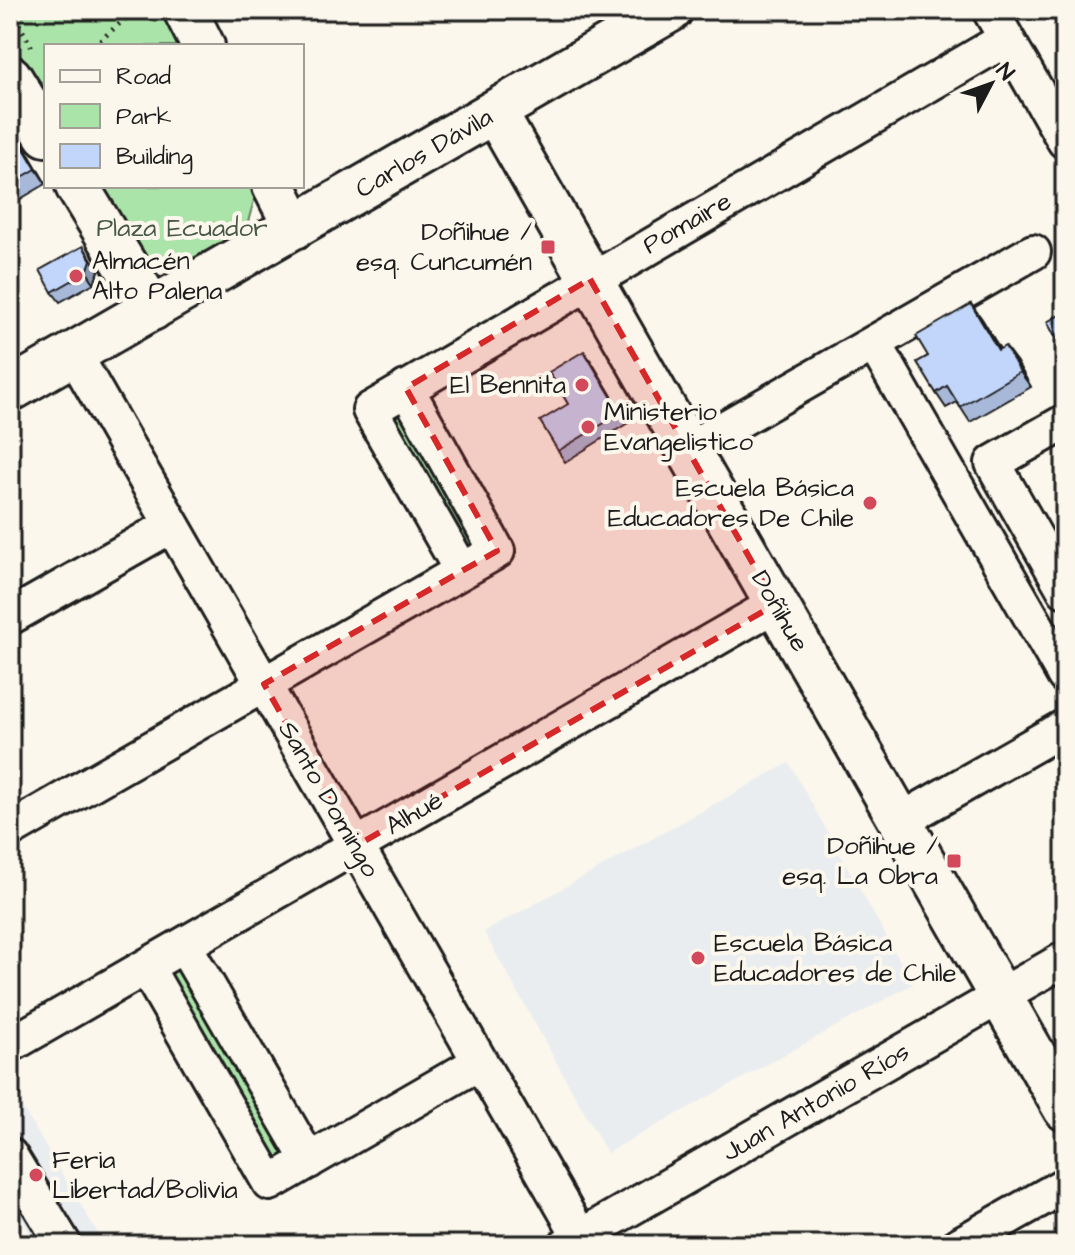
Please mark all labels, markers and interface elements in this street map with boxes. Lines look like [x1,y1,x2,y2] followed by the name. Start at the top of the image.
[44,44,304,188] legend
[951,44,1031,124] north arrow
[989,56,1021,87] text: N
[116,60,171,94] text: Road
[349,99,499,207] street label: Carlos Dávila
[116,100,172,134] text: Park
[116,140,193,175] text: Building
[636,183,738,263] street label: Pomaire
[97,210,267,246] park label: Plaza Ecuador
[356,214,532,280] place label: Doñihue / esq. Cuncumén
[539,238,557,256] marker: Doñihue / esq. Cuncumén
[92,243,222,309] place label: Almacén Alto Palena
[67,267,85,285] marker: Almacén Alto Palena
[450,367,566,403] place label: El Bennita
[573,376,591,394] marker: El Bennita
[604,394,754,462] place label: Ministerio Evangelistico
[579,418,597,436] marker: Ministerio Evangelistico
[608,470,854,536] place label: Escuela Básica Educadores De Chile
[861,494,879,512] marker: Escuela Básica Educadores De Chile
[742,564,818,658] street label: Doñihue
[268,714,389,885] street label: Santo Domingo
[379,782,449,844] street label: Alhué
[782,828,938,894] place label: Doñihue / esq. La Obra
[945,852,963,870] marker: Doñihue / esq. La Obra
[714,925,957,991] place label: Escuela Básica Educadores de Chile
[689,949,707,967] marker: Escuela Básica Educadores de Chile
[716,1034,916,1170] street label: Juan Antonio Ríos
[52,1142,238,1208] place label: Feria Libertad/Bolivia
[27,1166,45,1184] marker: Feria Libertad/Bolivia

